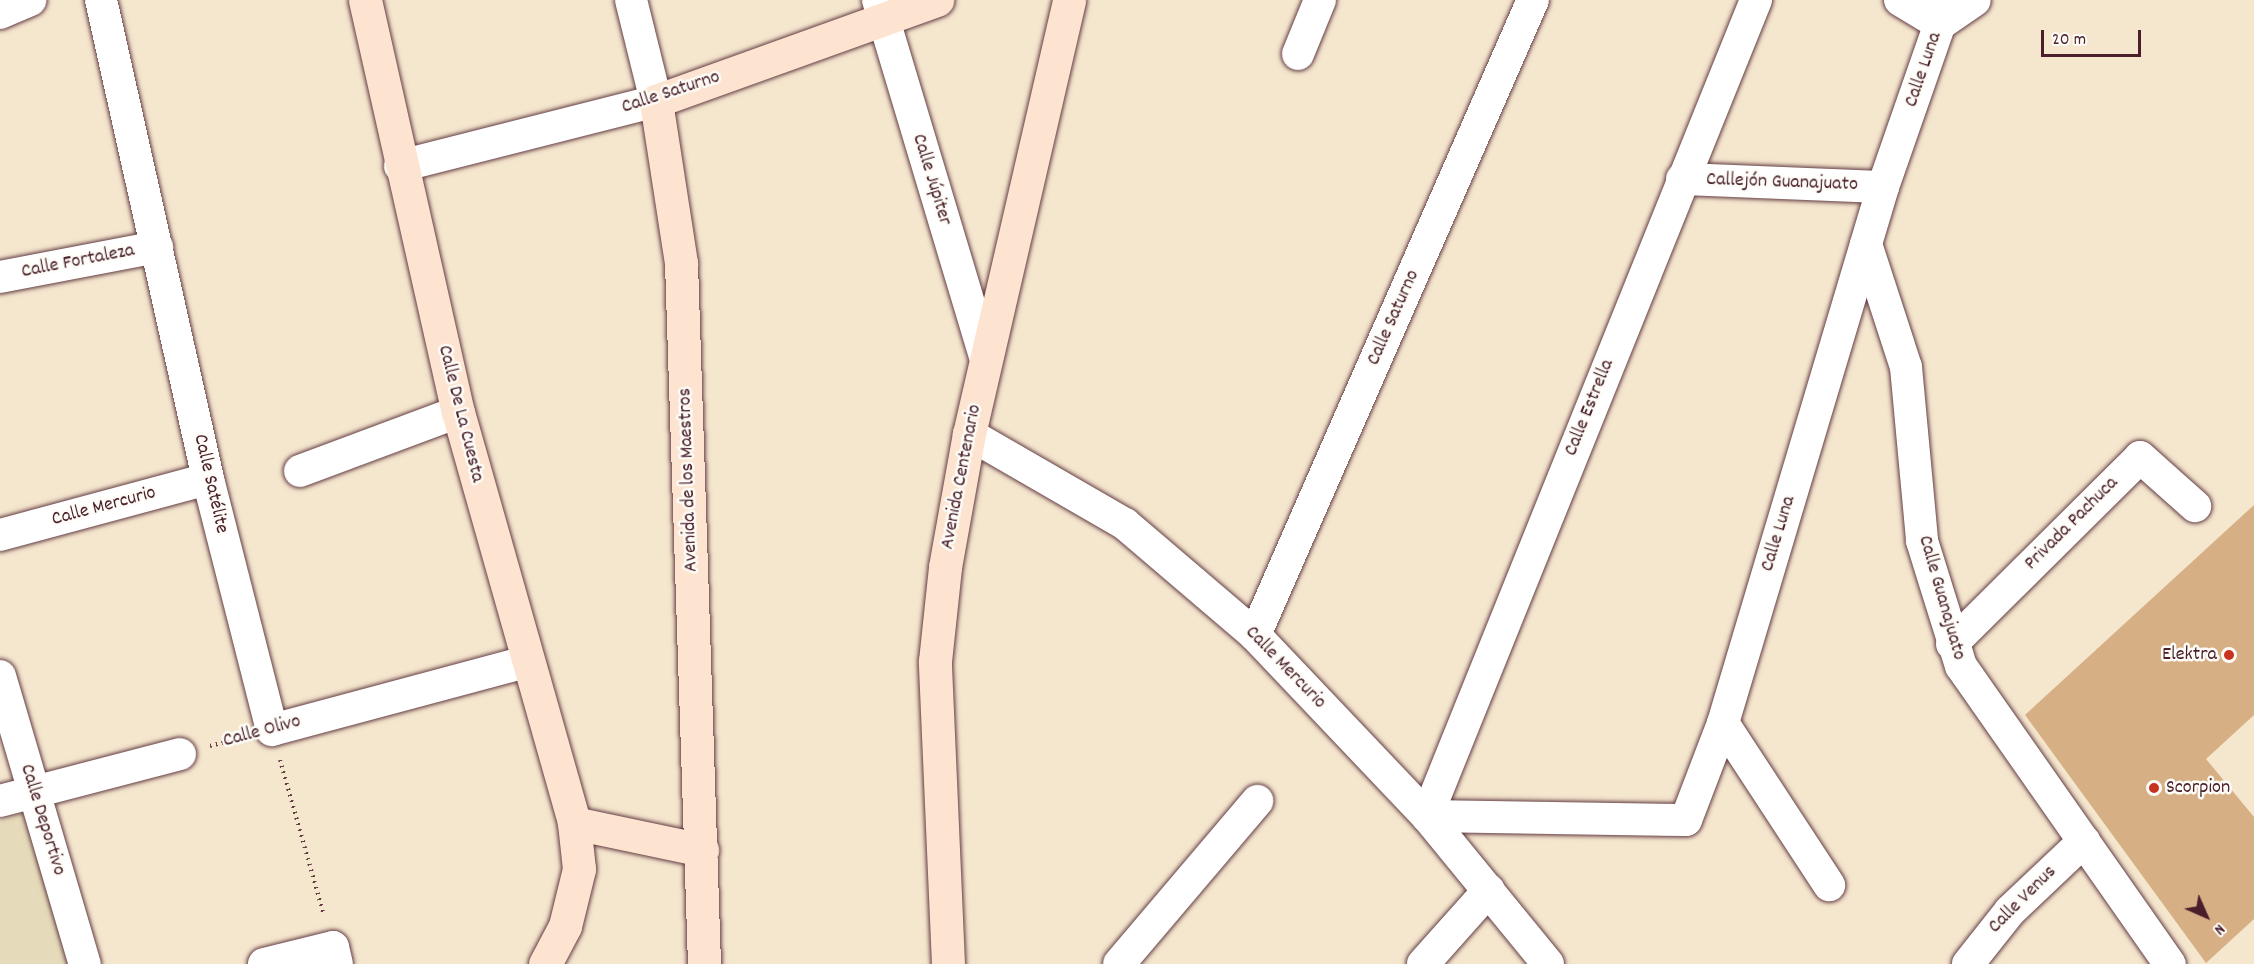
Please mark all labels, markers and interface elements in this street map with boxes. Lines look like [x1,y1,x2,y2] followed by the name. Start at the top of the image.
[2044,18,2144,56] scale bar
[2052,28,2086,53] text: 20 m
[1900,29,1948,111] street label: Calle Luna
[619,66,723,120] street label: Calle Saturno
[906,131,956,229] street label: Calle Júpiter
[1706,168,1858,198] street label: Callejón Guanajuato
[19,239,137,285] street label: Calle Fortaleza
[1362,267,1426,369] street label: Calle Saturno
[431,343,489,485] street label: Calle De La Cuesta
[1560,356,1620,460] street label: Calle Estrella
[674,388,704,572] street label: Avenida de los Maestros
[936,403,988,551] street label: Avenida Centenario
[187,432,233,536] street label: Calle Satélite
[2020,472,2124,576] street label: Privada Pachuca
[49,482,159,532] street label: Calle Mercurio
[1756,493,1802,575] street label: Calle Luna
[1912,533,1970,663] street label: Calle Guanajuato
[1239,621,1331,715] street label: Calle Mercurio
[2162,643,2217,667] place label: Elektra
[2222,648,2236,662] marker: Elektra
[221,710,303,754] street label: Calle Olivo
[14,761,70,879] street label: Calle Deportivo
[2166,776,2230,800] place label: Scorpion
[2147,781,2161,795] marker: Scorpion
[1984,861,2062,939] street label: Calle Venus
[2176,886,2236,946] north arrow
[2208,918,2230,940] text: N

